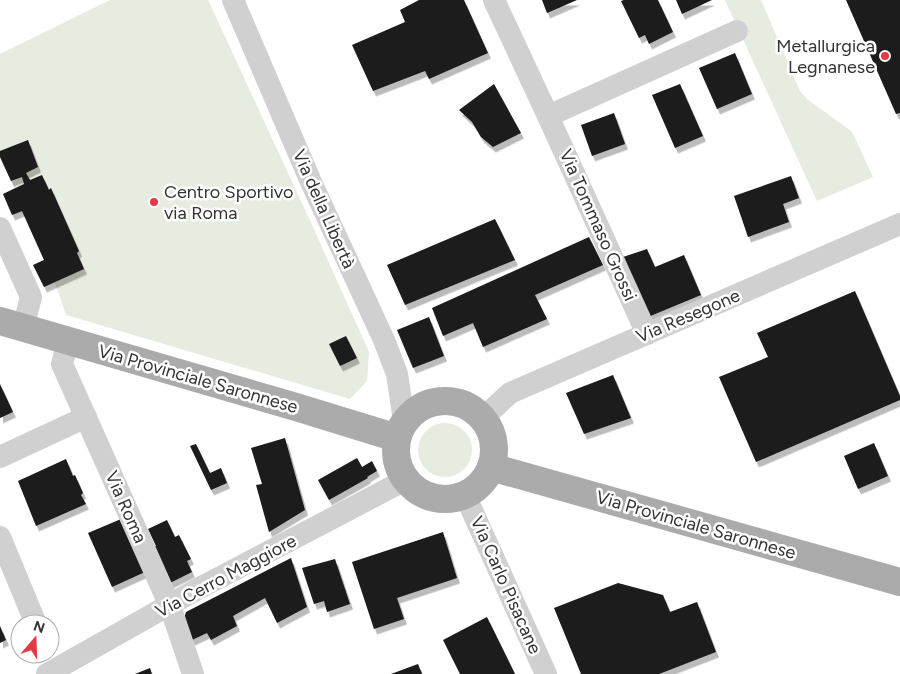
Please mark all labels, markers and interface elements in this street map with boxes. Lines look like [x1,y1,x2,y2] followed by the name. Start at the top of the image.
[776,35,875,78] place label: Metallurgica Legnanese
[879,50,891,62] marker: Metallurgica Legnanese
[288,146,360,272] street label: Via della Libertà
[555,146,641,304] street label: Via Tommaso Grossi
[164,181,293,224] place label: Centro Sportivo via Roma
[148,196,160,208] marker: Centro Sportivo via Roma
[633,284,743,348] street label: Via Resegone
[96,340,301,418] street label: Via Provinciale Saronnese
[100,468,152,546] street label: Via Roma
[594,486,799,564] street label: Via Provinciale Saronnese
[466,513,546,657] street label: Via Carlo Pisacane
[152,530,300,622] street label: Via Cerro Maggiore
[10,614,60,664] north arrow
[31,617,47,637] text: N

